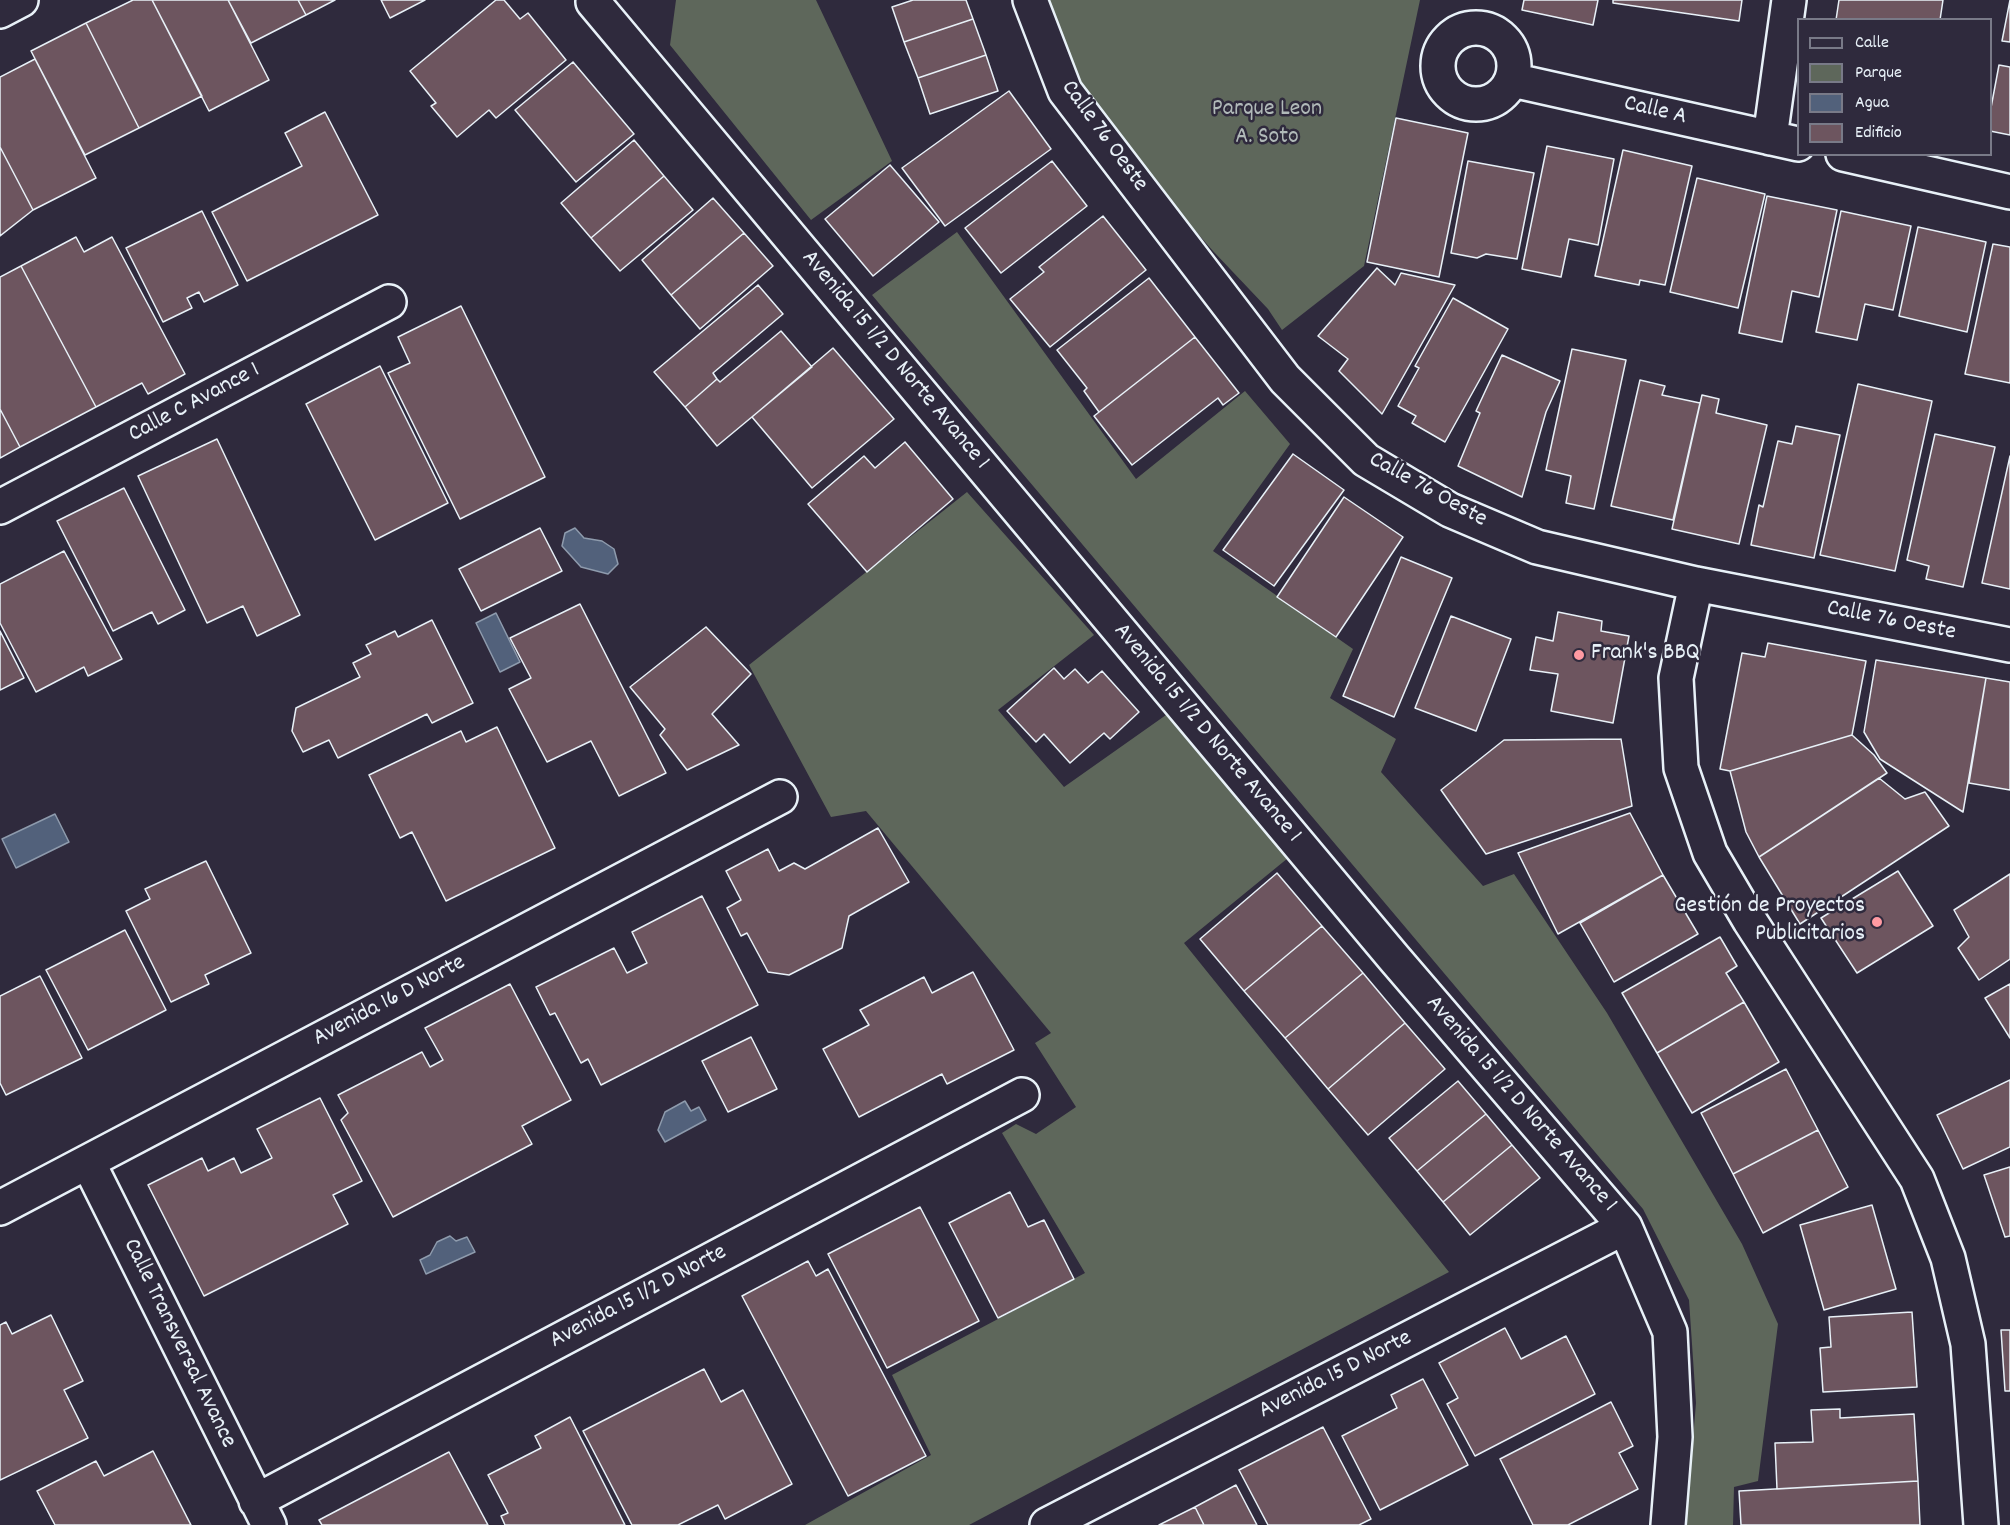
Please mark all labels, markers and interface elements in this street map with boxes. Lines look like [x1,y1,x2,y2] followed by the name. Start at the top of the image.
[1797,18,1992,156] legend
[1855,31,1889,56] text: Calle
[1855,61,1902,86] text: Parque
[1053,76,1153,198] street label: Calle 76 Oeste
[1621,91,1689,133] street label: Calle A
[1855,91,1889,116] text: Agua
[1212,97,1322,153] park label: Parque Leon A. Soto
[1855,121,1902,146] text: Edificio
[794,245,994,477] street label: Avenida 15 1/2 D Norte Avance 1
[125,357,265,451] street label: Calle C Avance 1
[1363,447,1491,535] street label: Calle 76 Oeste
[1824,595,1958,649] street label: Calle 76 Oeste
[1106,618,1306,850] street label: Avenida 15 1/2 D Norte Avance 1
[1591,641,1700,669] place label: Frank's BBQ
[1572,648,1586,662] marker: Frank's BBQ
[1674,894,1865,950] place label: Gestión de Proyectos Publicitarios
[1870,915,1884,929] marker: Gestión de Proyectos Publicitarios
[309,950,471,1054] street label: Avenida 16 D Norte
[1418,991,1622,1219] street label: Avenida 15 1/2 D Norte Avance 1
[115,1235,241,1453] street label: Calle Transversal Avance
[546,1239,732,1357] street label: Avenida 15 1/2 D Norte
[1255,1325,1417,1427] street label: Avenida 15 D Norte

